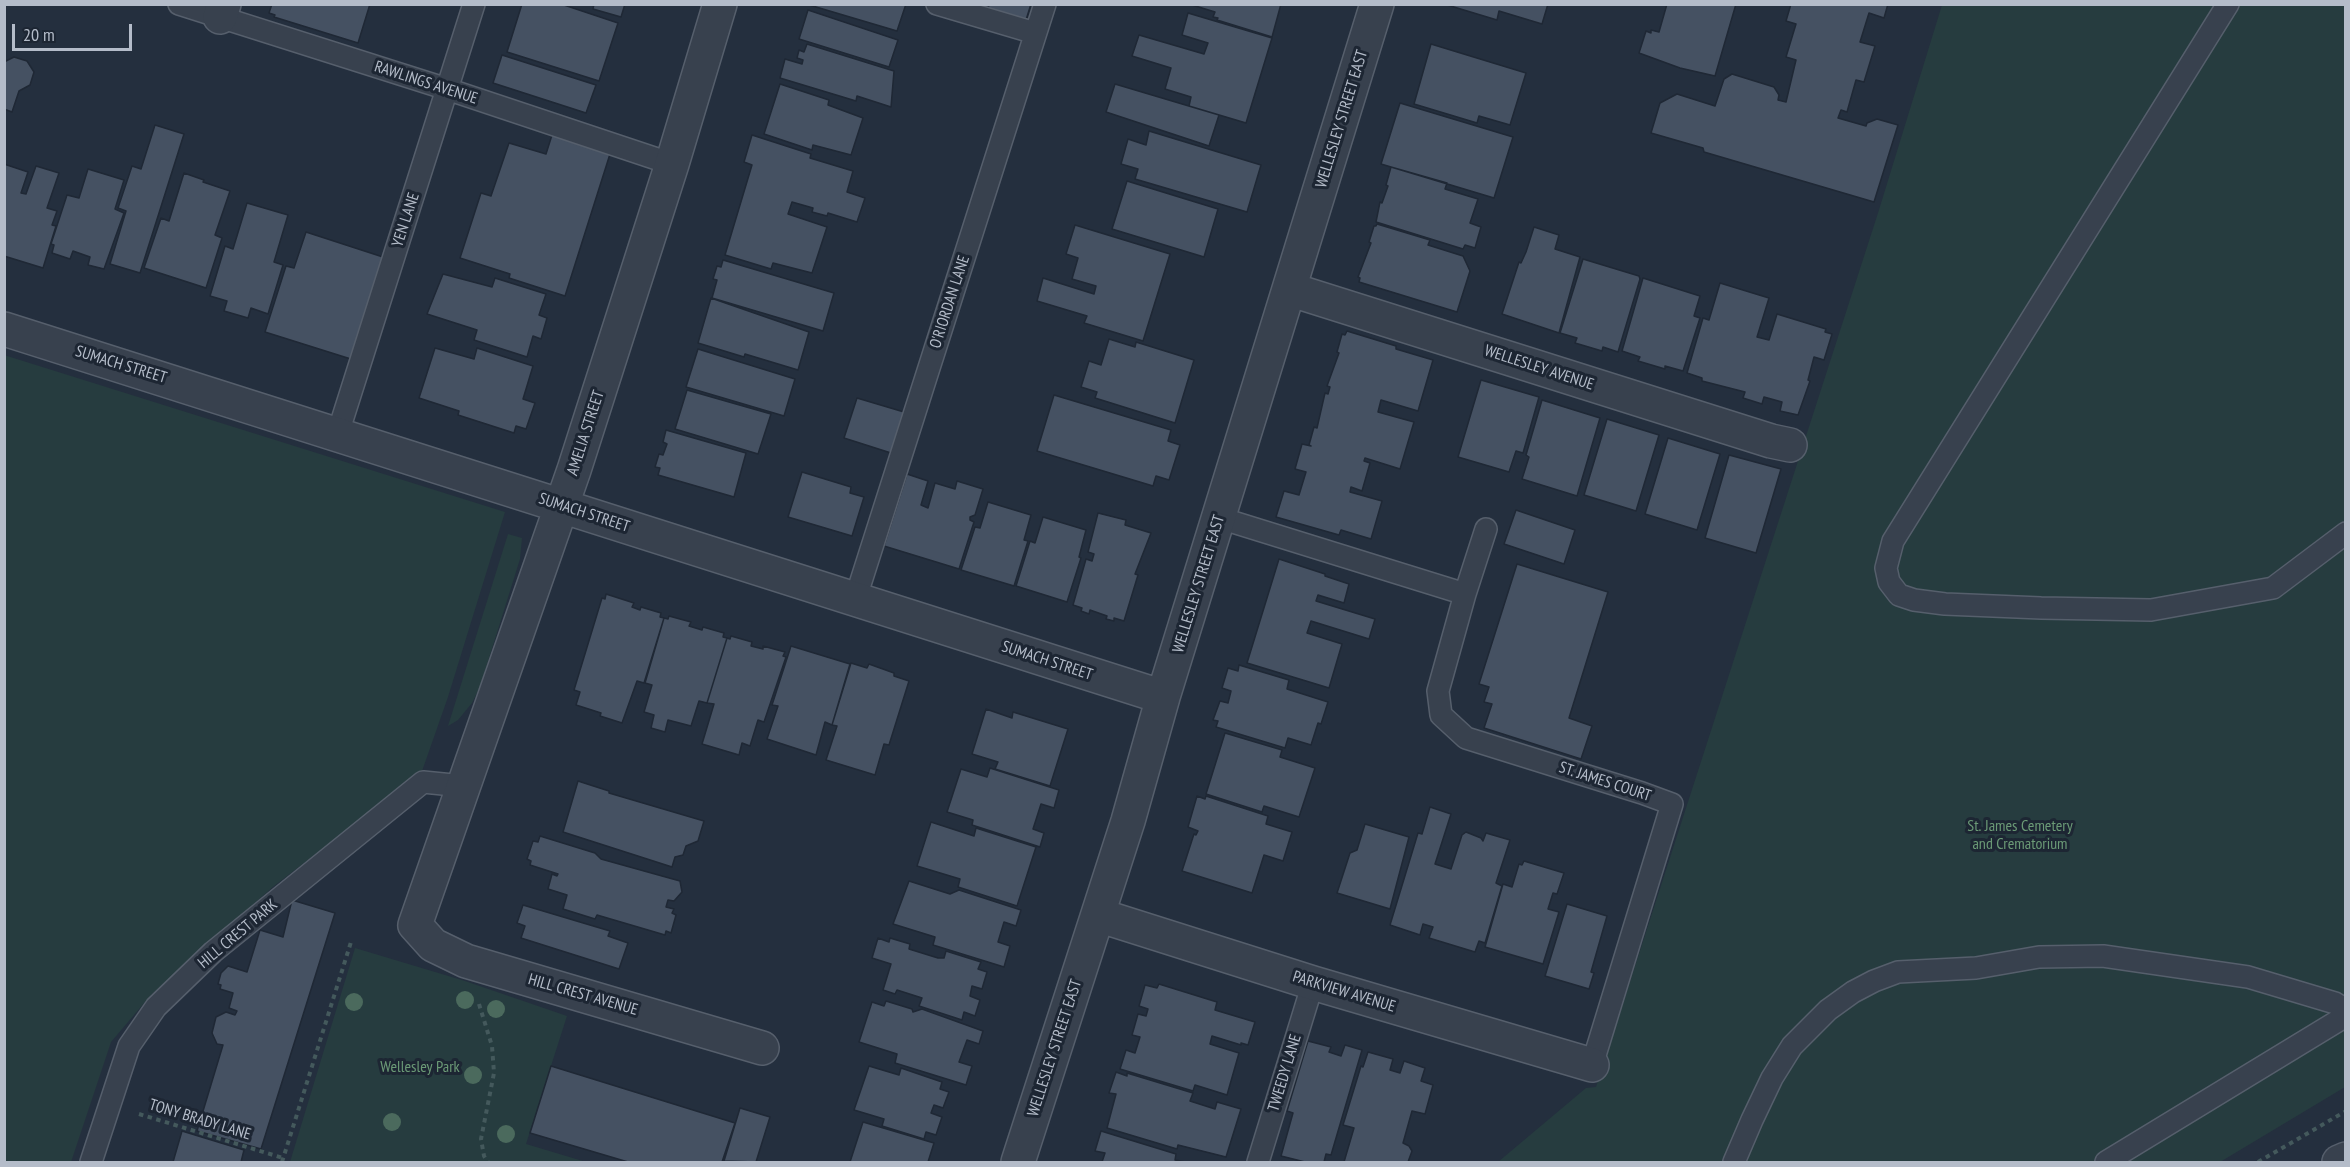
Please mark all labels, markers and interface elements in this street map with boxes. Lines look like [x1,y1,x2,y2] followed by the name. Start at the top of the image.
[15,12,135,50] scale bar
[23,23,55,46] text: 20 m
[1312,48,1372,190] street label: WELLESLEY STREET EAST
[372,57,480,109] street label: RAWLINGS AVENUE
[388,190,424,250] street label: YEN LANE
[926,253,974,351] street label: O'RIORDAN LANE
[1482,341,1596,395] street label: WELLESLEY AVENUE
[73,342,169,388] street label: SUMACH STREET
[563,388,609,478] street label: AMELIA STREET
[536,489,632,537] street label: SUMACH STREET
[1169,513,1229,655] street label: WELLESLEY STREET EAST
[999,637,1095,685] street label: SUMACH STREET
[1556,758,1654,806] street label: ST. JAMES COURT
[1967,816,2073,854] park label: St. James Cemetery and Crematorium
[194,895,282,973] street label: HILL CREST PARK
[1290,967,1398,1017] street label: PARKVIEW AVENUE
[526,970,640,1020] street label: HILL CREST AVENUE
[1024,977,1086,1119] street label: WELLESLEY STREET EAST
[1264,1032,1306,1114] street label: TWEEDY LANE
[380,1057,460,1077] park label: Wellesley Park
[147,1095,253,1145] street label: TONY BRADY LANE

